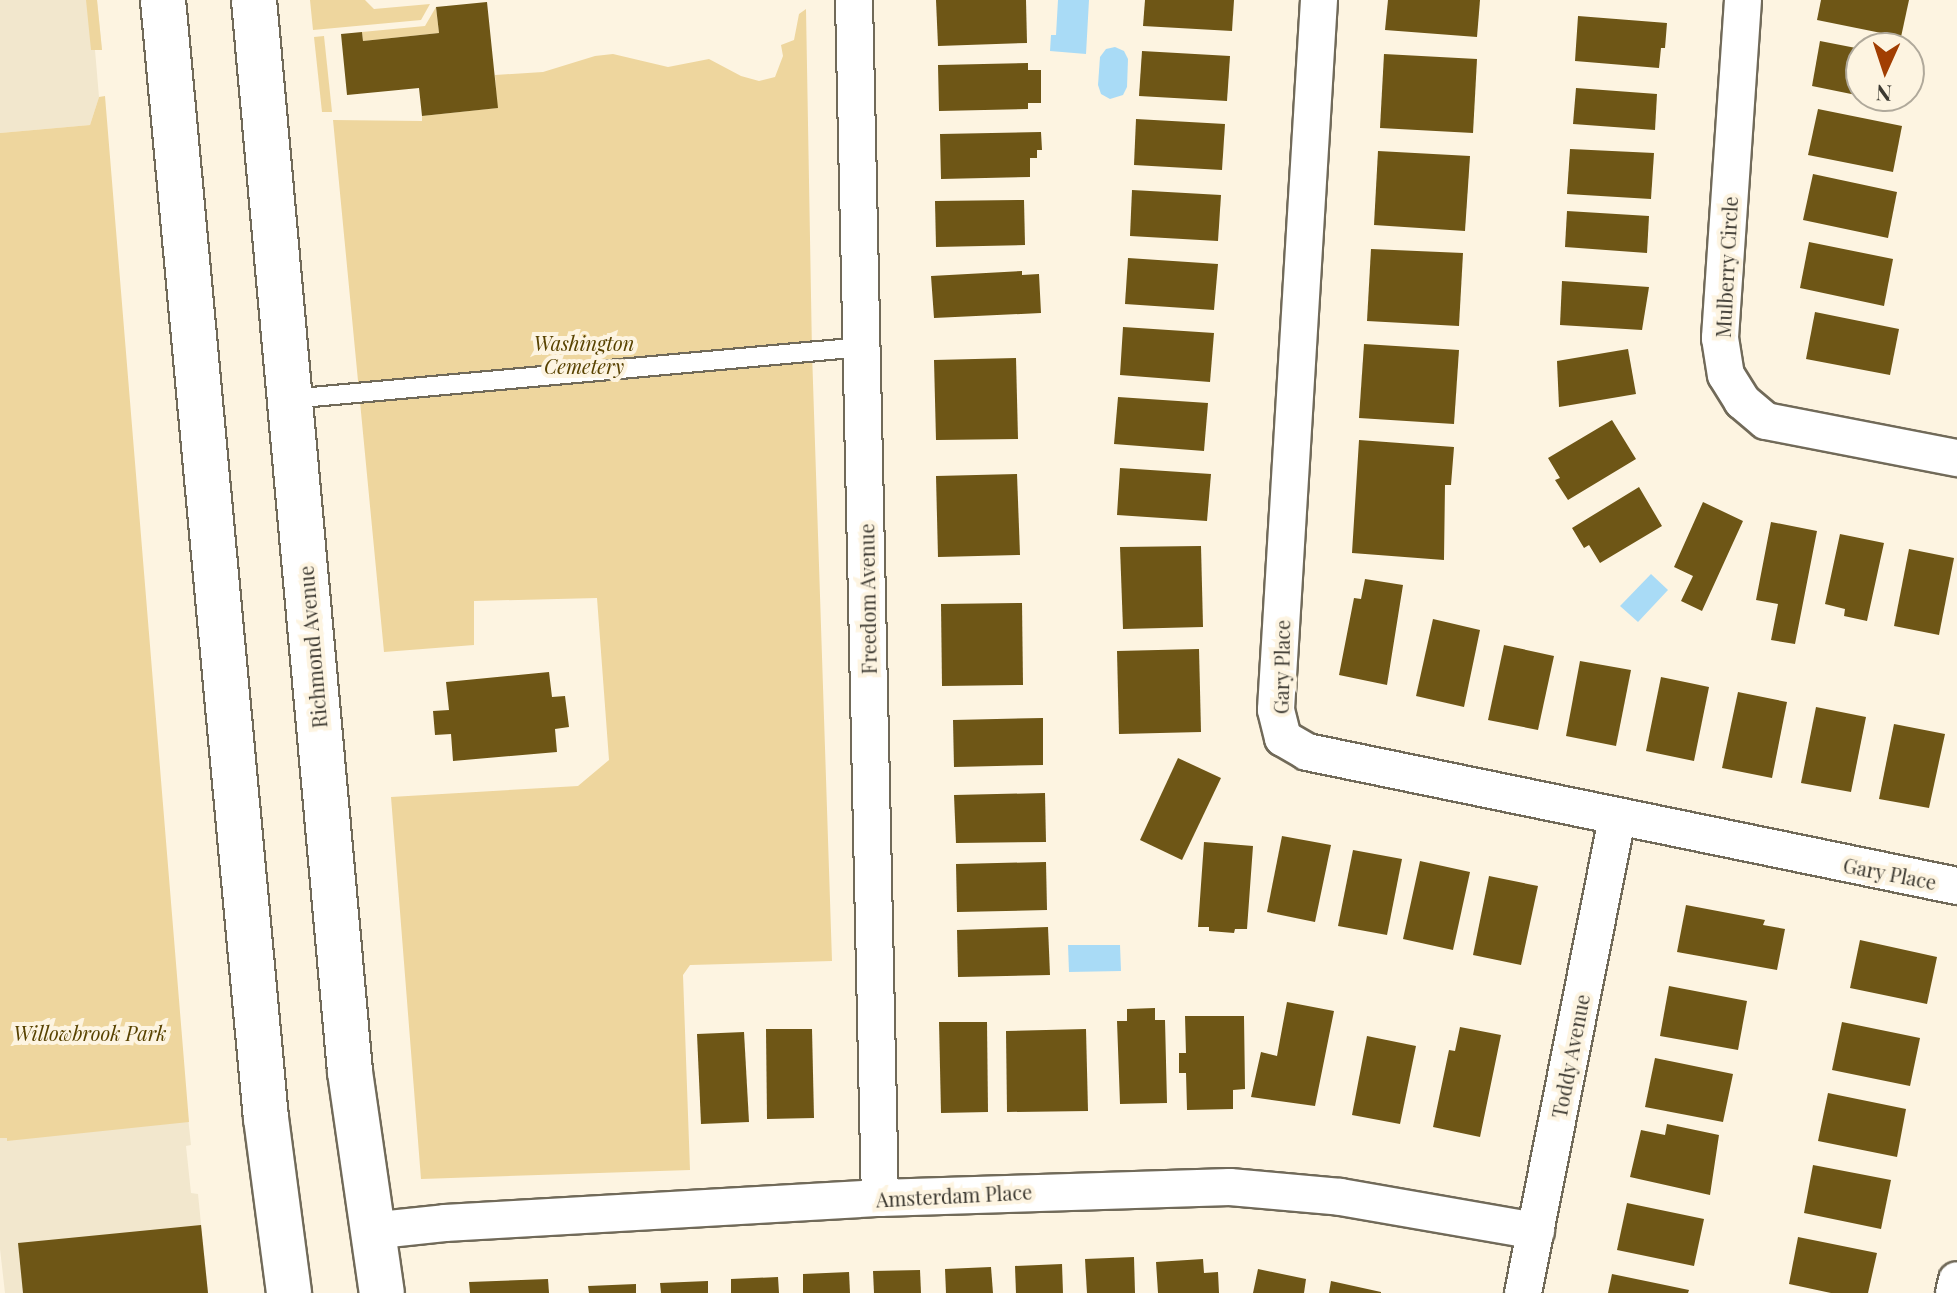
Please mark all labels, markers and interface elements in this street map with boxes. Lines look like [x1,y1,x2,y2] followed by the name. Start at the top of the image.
[1845,32,1925,112] north arrow
[1875,79,1893,109] text: N
[1710,195,1742,339] street label: Mulberry Circle
[534,330,634,377] park label: Washington Cemetery
[854,523,880,675] street label: Freedom Avenue
[293,564,331,730] street label: Richmond Avenue
[1268,619,1294,715] street label: Gary Place
[1841,852,1939,894] street label: Gary Place
[1546,991,1594,1121] street label: Toddy Avenue
[14,1020,166,1044] park label: Willowbrook Park
[875,1179,1033,1211] street label: Amsterdam Place

